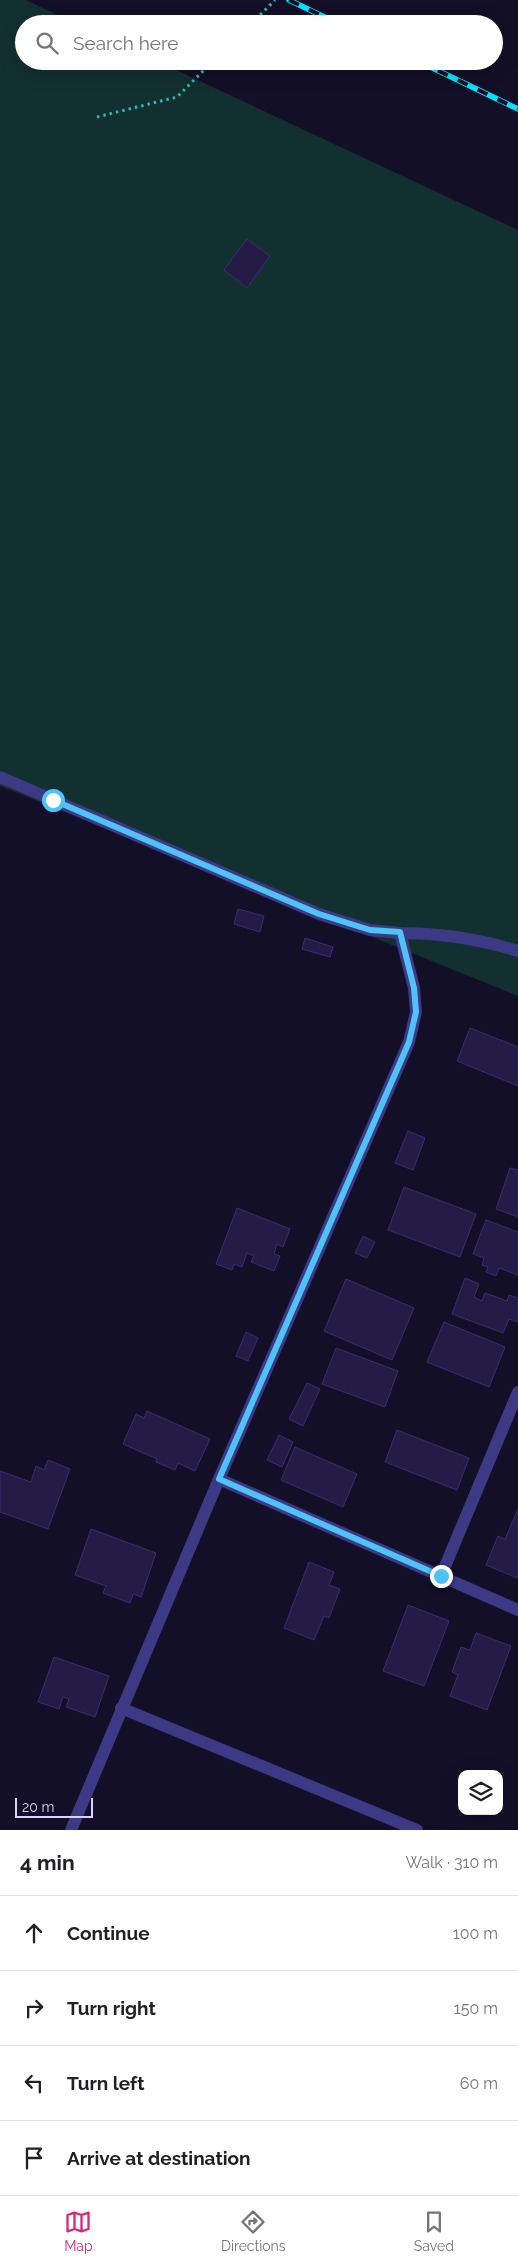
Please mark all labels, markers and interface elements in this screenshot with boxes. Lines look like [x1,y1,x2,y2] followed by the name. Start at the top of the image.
[15,15,503,70] search box
[33,29,61,57] icon: search
[73,32,179,54] text: Search here
[42,789,65,812] route start
[430,1565,453,1588] route end
[458,1770,503,1815] map controls
[458,1770,503,1815] button: layers
[15,1795,92,1818] scale bar
[22,1799,54,1815] text: 20 m
[20,1850,75,1875] text: 4 min
[405,1853,498,1872] text: Walk · 310 m
[20,1919,48,1947] icon: ahead
[67,1922,150,1944] text: Continue
[453,1924,498,1943] text: 100 m
[20,1994,48,2022] icon: right
[67,1997,156,2019] text: Turn right
[454,1999,498,2018] text: 150 m
[20,2069,48,2097] icon: left
[67,2072,144,2094] text: Turn left
[460,2074,498,2093] text: 60 m
[20,2144,48,2172] icon: arrive
[67,2147,251,2169] text: Arrive at destination
[64,2208,93,2254] tab: Map
[221,2208,286,2254] tab: Directions
[414,2208,454,2254] tab: Saved

